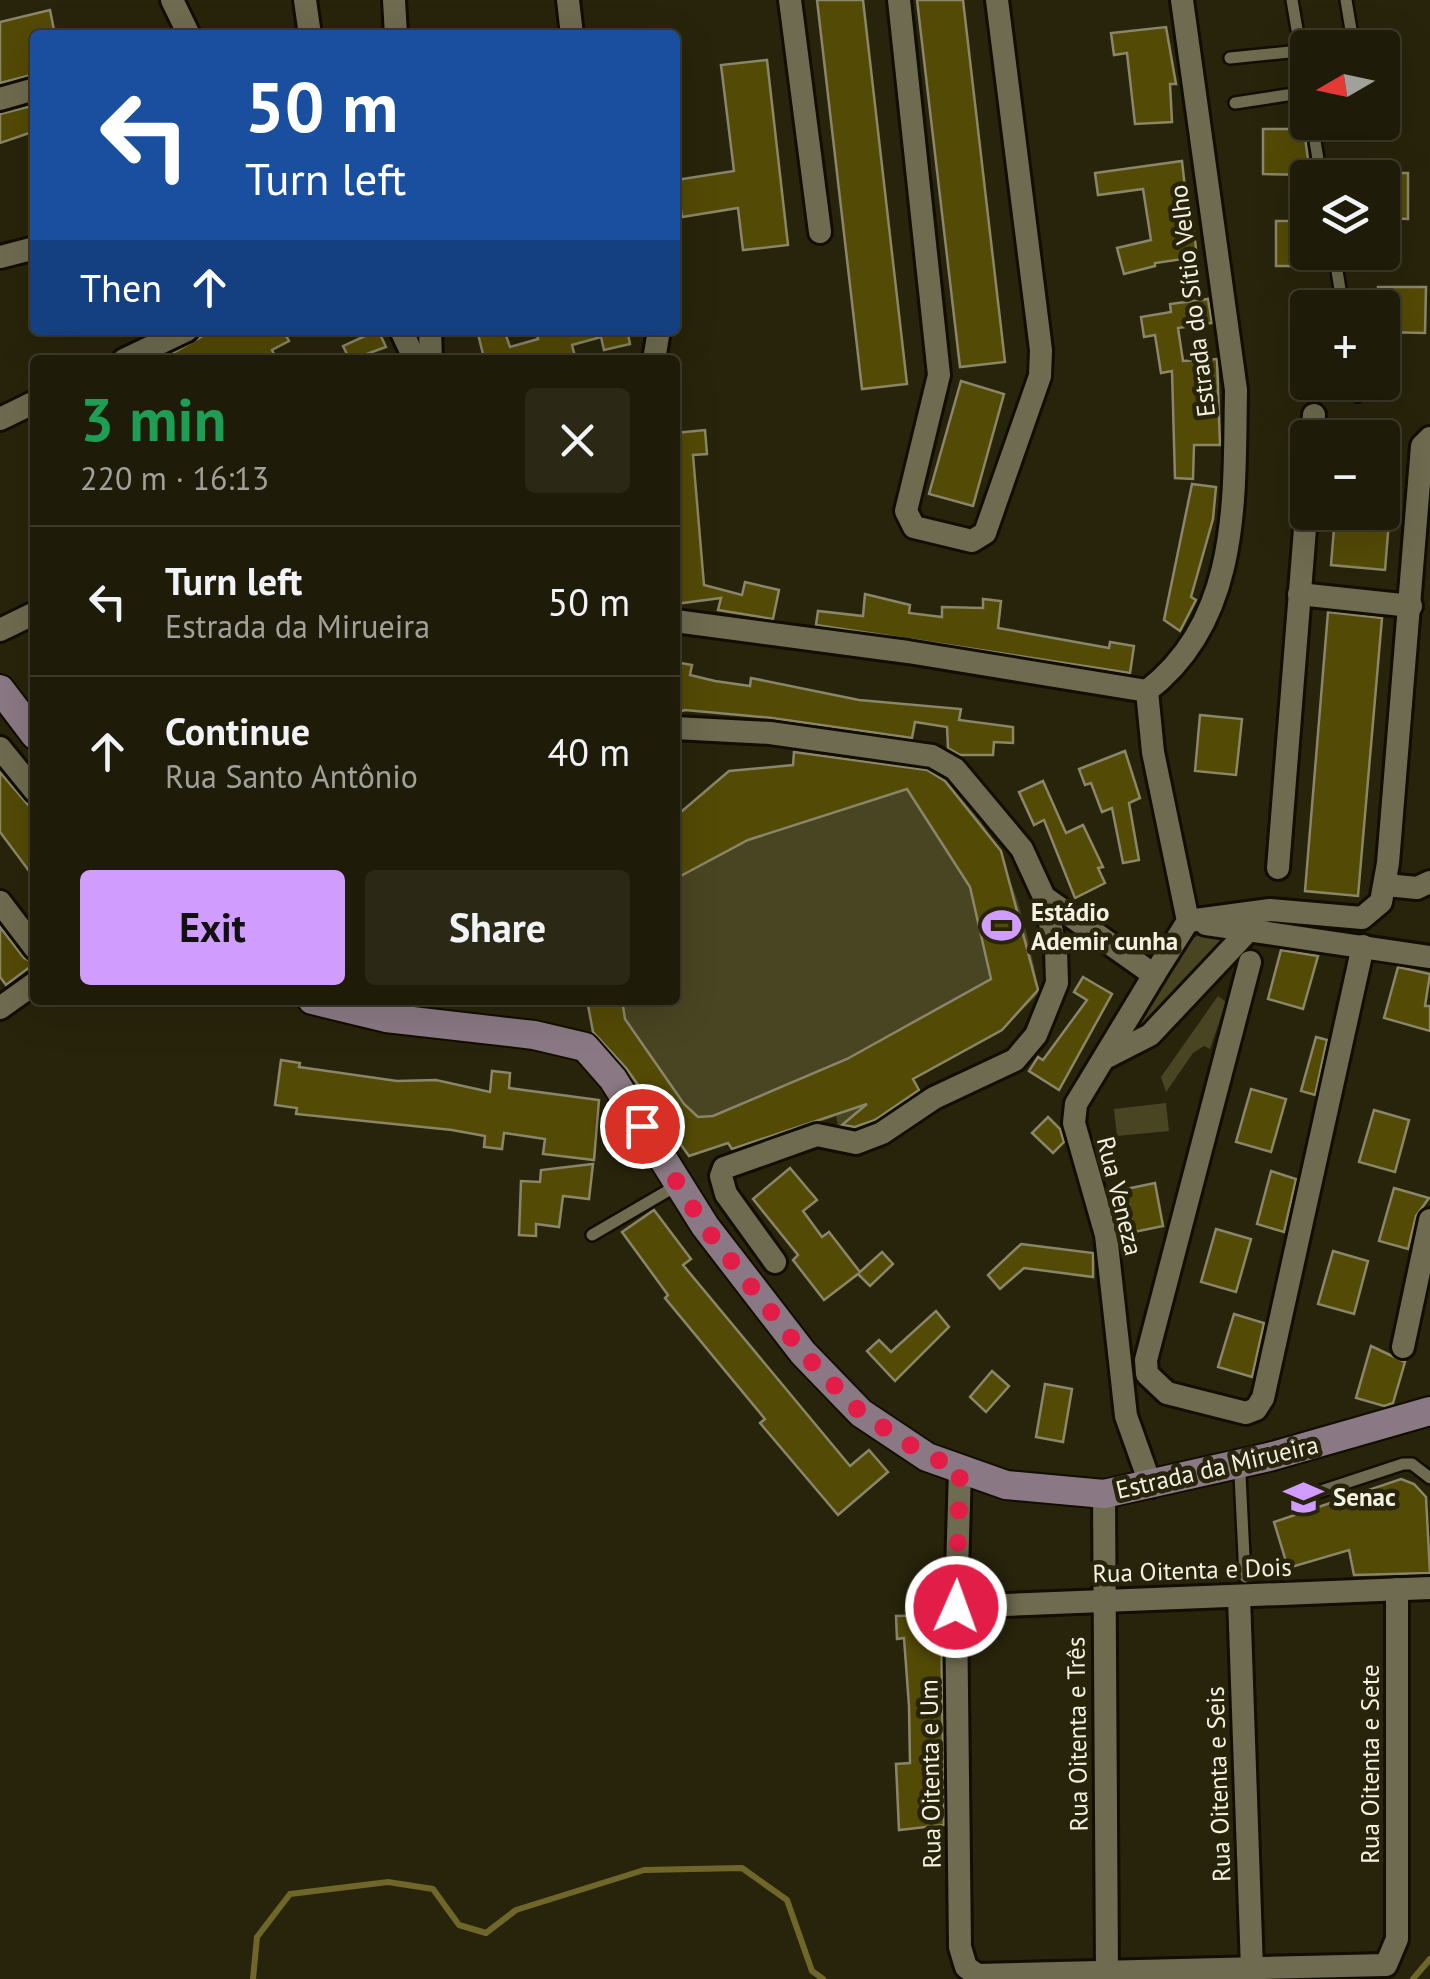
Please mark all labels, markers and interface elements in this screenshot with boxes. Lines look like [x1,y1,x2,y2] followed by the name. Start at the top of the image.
[1290,30,1400,140] north arrow
[1290,30,1400,530] map controls
[245,61,398,151] text: 50 m
[80,70,210,200] icon: left
[245,149,406,207] text: Turn left
[1290,160,1400,270] button: layers
[1162,183,1222,419] street label: Estrada do Sítio Velho
[182,260,237,315] icon: ahead
[80,263,162,312] text: Then
[1290,290,1400,400] button: +
[80,380,226,458] text: 3 min
[525,388,630,493] button: close
[1290,420,1400,530] button: −
[80,457,269,499] text: 220 m · 16:13
[165,556,302,605] text: Turn left
[80,574,135,629] icon: left
[548,577,630,626] text: 50 m
[165,605,430,647] text: Estrada da Mirueira
[165,706,310,755] text: Continue
[80,724,135,779] icon: ahead
[548,727,630,776] text: 40 m
[165,755,418,797] text: Rua Santo Antônio
[80,870,345,985] button: Exit
[365,870,630,985] button: Share
[1031,896,1178,957] place label: Estádio Ademir cunha
[980,905,1022,947] sports icon: Estádio Ademir cunha
[600,1084,685,1169] pin
[615,1099,670,1154] icon: arrive
[1090,1133,1150,1259] street label: Rua Veneza
[1113,1428,1321,1506] street label: Estrada da Mirueira
[1282,1476,1324,1518] school or university icon: Senac
[1333,1481,1396,1513] place label: Senac
[1092,1551,1292,1589] street label: Rua Oitenta e Dois
[904,1555,1008,1659] position arrow
[1059,1636,1095,1832] street label: Rua Oitenta e Três
[1354,1664,1386,1864] street label: Rua Oitenta e Sete
[912,1679,948,1869] street label: Rua Oitenta e Um
[1199,1686,1237,1882] street label: Rua Oitenta e Seis

